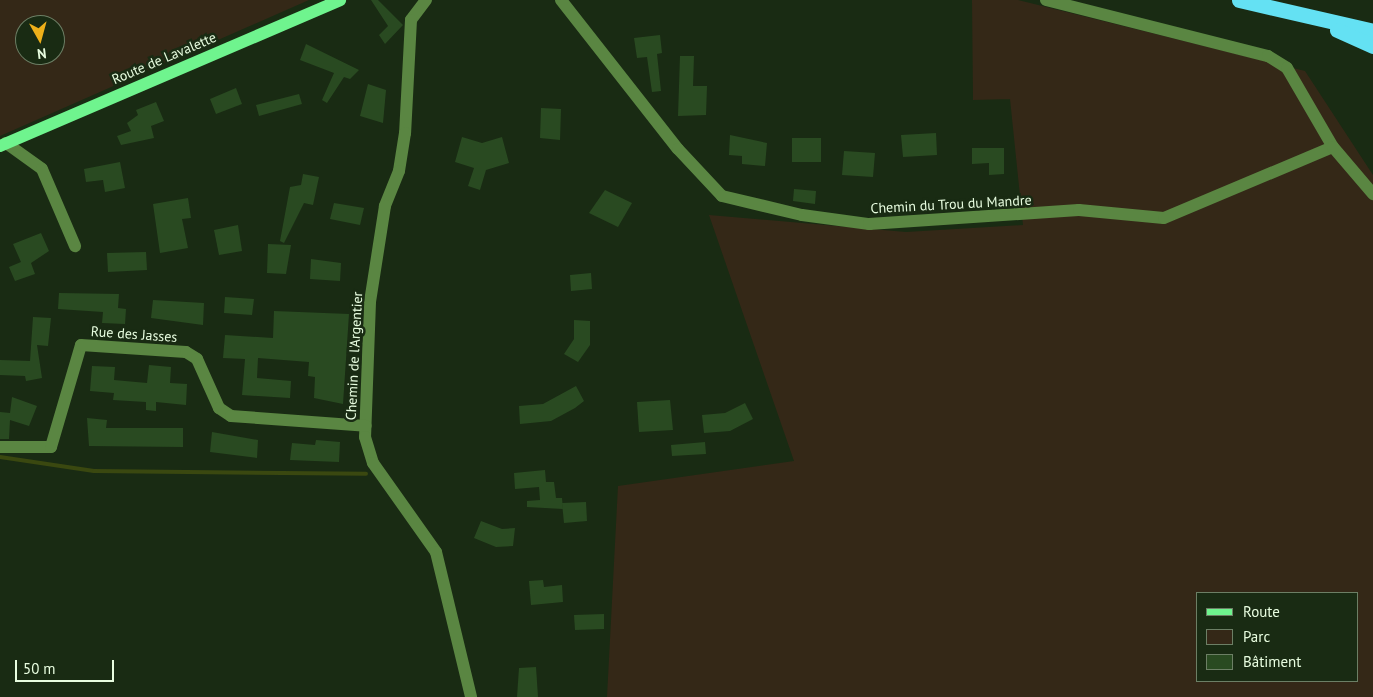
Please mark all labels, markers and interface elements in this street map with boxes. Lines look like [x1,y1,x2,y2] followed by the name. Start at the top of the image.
[15,15,65,65] north arrow
[109,28,219,88] street label: Route de Lavalette
[36,44,47,63] text: N
[870,191,1032,217] street label: Chemin du Trou du Mandre
[342,291,366,421] street label: Chemin de l'Argentier
[90,323,178,345] street label: Rue des Jasses
[1196,592,1358,682] legend
[1243,602,1280,621] text: Route
[1243,627,1270,646] text: Parc
[18,650,116,682] scale bar
[1243,652,1301,671] text: Bâtiment
[23,659,56,678] text: 50 m

